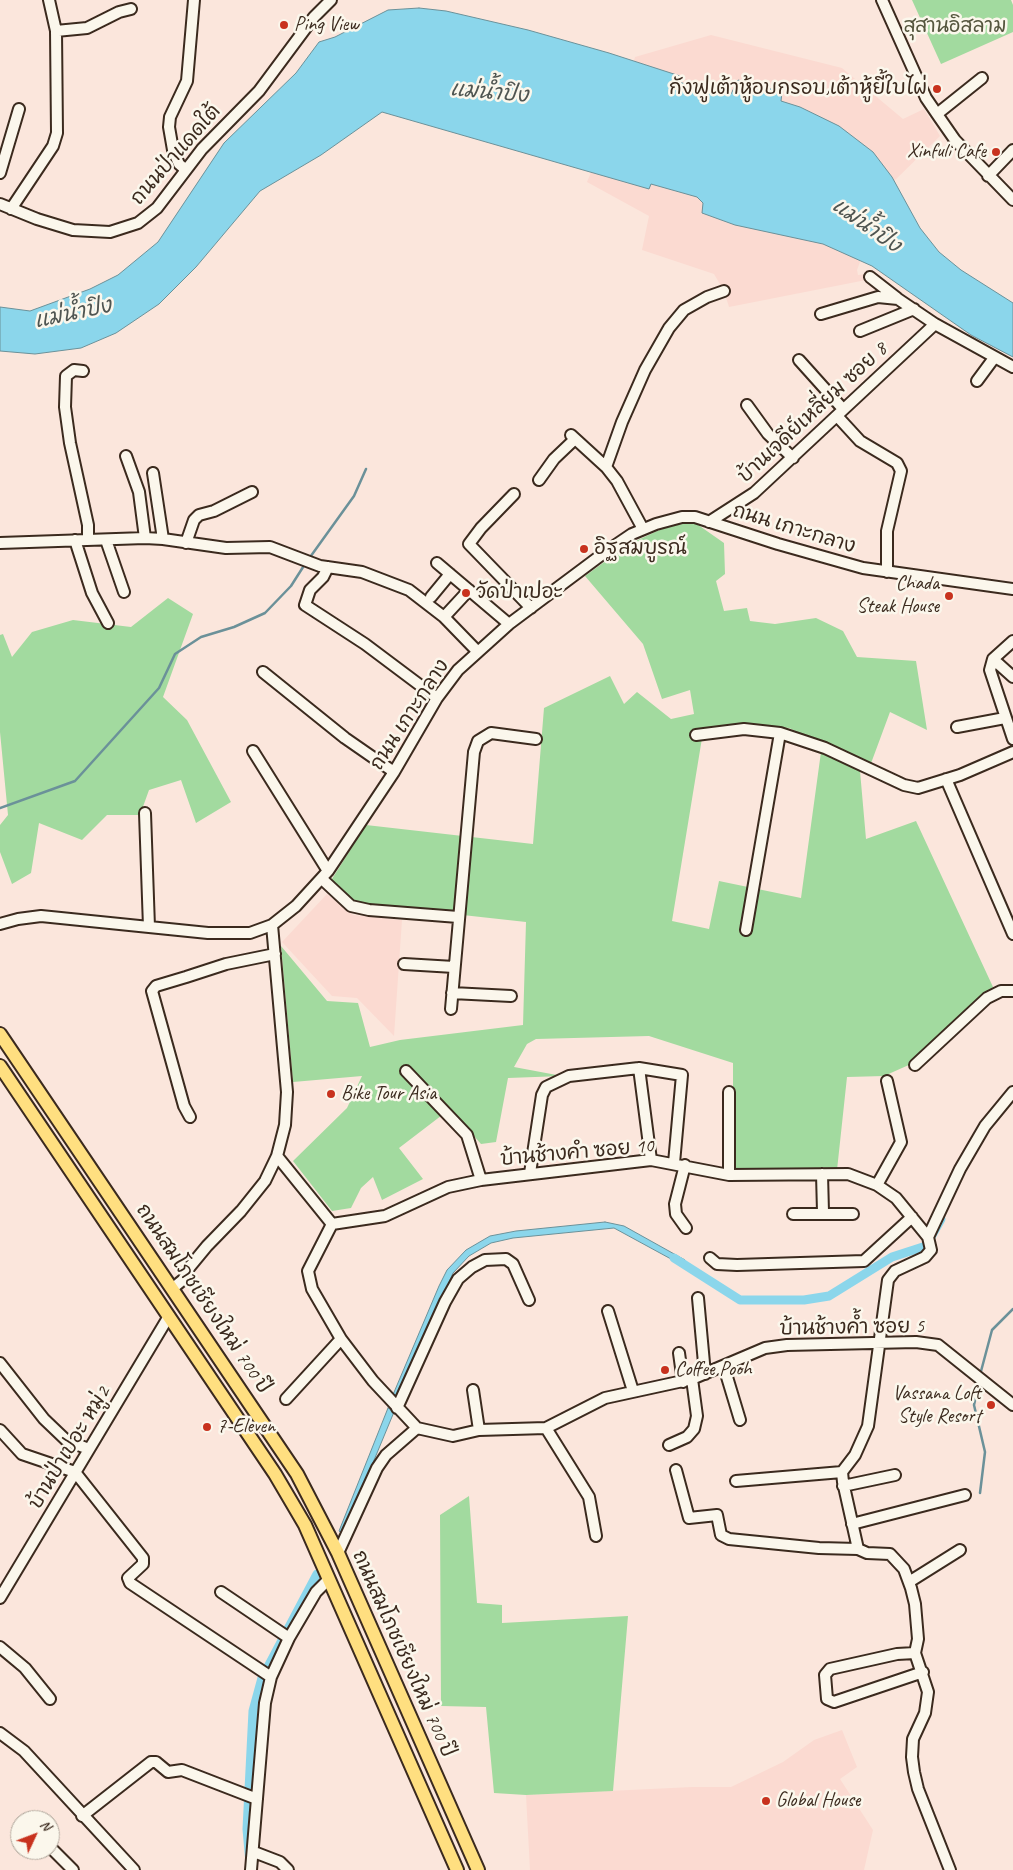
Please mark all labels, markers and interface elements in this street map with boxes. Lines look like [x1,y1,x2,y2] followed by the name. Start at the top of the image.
[294,13,359,37] place label: Ping View
[904,15,1006,39] park label: สุสานอิสลาม
[278,19,290,31] marker: Ping View
[449,77,529,109] water label: แม่น้ำปิง
[669,77,927,101] place label: กังฟูเต้าหู้อบกรอบ,เต้าหู้ยี้ใบไผ่
[931,83,943,95] marker: กังฟูเต้าหู้อบกรอบ,เต้าหู้ยี้ใบไผ่
[126,100,226,210] street label: ถนนป่าแดดใต้
[907,140,986,164] place label: Xinfuli Cafe
[990,146,1002,158] marker: Xinfuli Cafe
[827,193,905,259] water label: แม่น้ำปิง
[32,294,114,334] water label: แม่น้ำปิง
[734,338,892,488] street label: บ้านเจดีย์เหลี่ยม ซอย 8
[730,499,858,559] street label: ถนน เกาะกลาง
[594,537,687,561] place label: อิฐสมบูรณ์
[578,543,590,555] marker: อิฐสมบูรณ์
[857,572,939,619] place label: Chada Steak House
[476,581,563,605] place label: วัดป่าเปอะ
[460,587,472,599] marker: วัดป่าเปอะ
[943,590,955,602] marker: Chada Steak House
[365,655,455,775] street label: ถนน เกาะกลาง
[341,1082,436,1106] place label: Bike Tour Asia
[325,1088,337,1100] marker: Bike Tour Asia
[499,1134,655,1172] street label: บ้านช้างคำ ซอย 10
[130,1199,276,1399] street label: ถนนสมโภชเชียงใหม่ 700 ปี
[780,1315,924,1341] street label: บ้านช้างค้ำ ซอย 5
[675,1358,751,1382] place label: Coffee Pooh
[659,1364,671,1376] marker: Coffee Pooh
[24,1382,116,1514] street label: บ้านป่าเปอะ หมู่2
[893,1382,981,1429] place label: Vassana Loft Style Resort
[985,1399,997,1411] marker: Vassana Loft Style Resort
[217,1415,275,1439] place label: 7-Eleven
[201,1421,213,1433] marker: 7-Eleven
[346,1547,460,1761] street label: ถนนสมโภชเชียงใหม่ 700 ปี
[776,1789,860,1813] place label: Global House
[760,1795,772,1807] marker: Global House
[10,1810,60,1860] north arrow
[36,1816,55,1834] text: N

